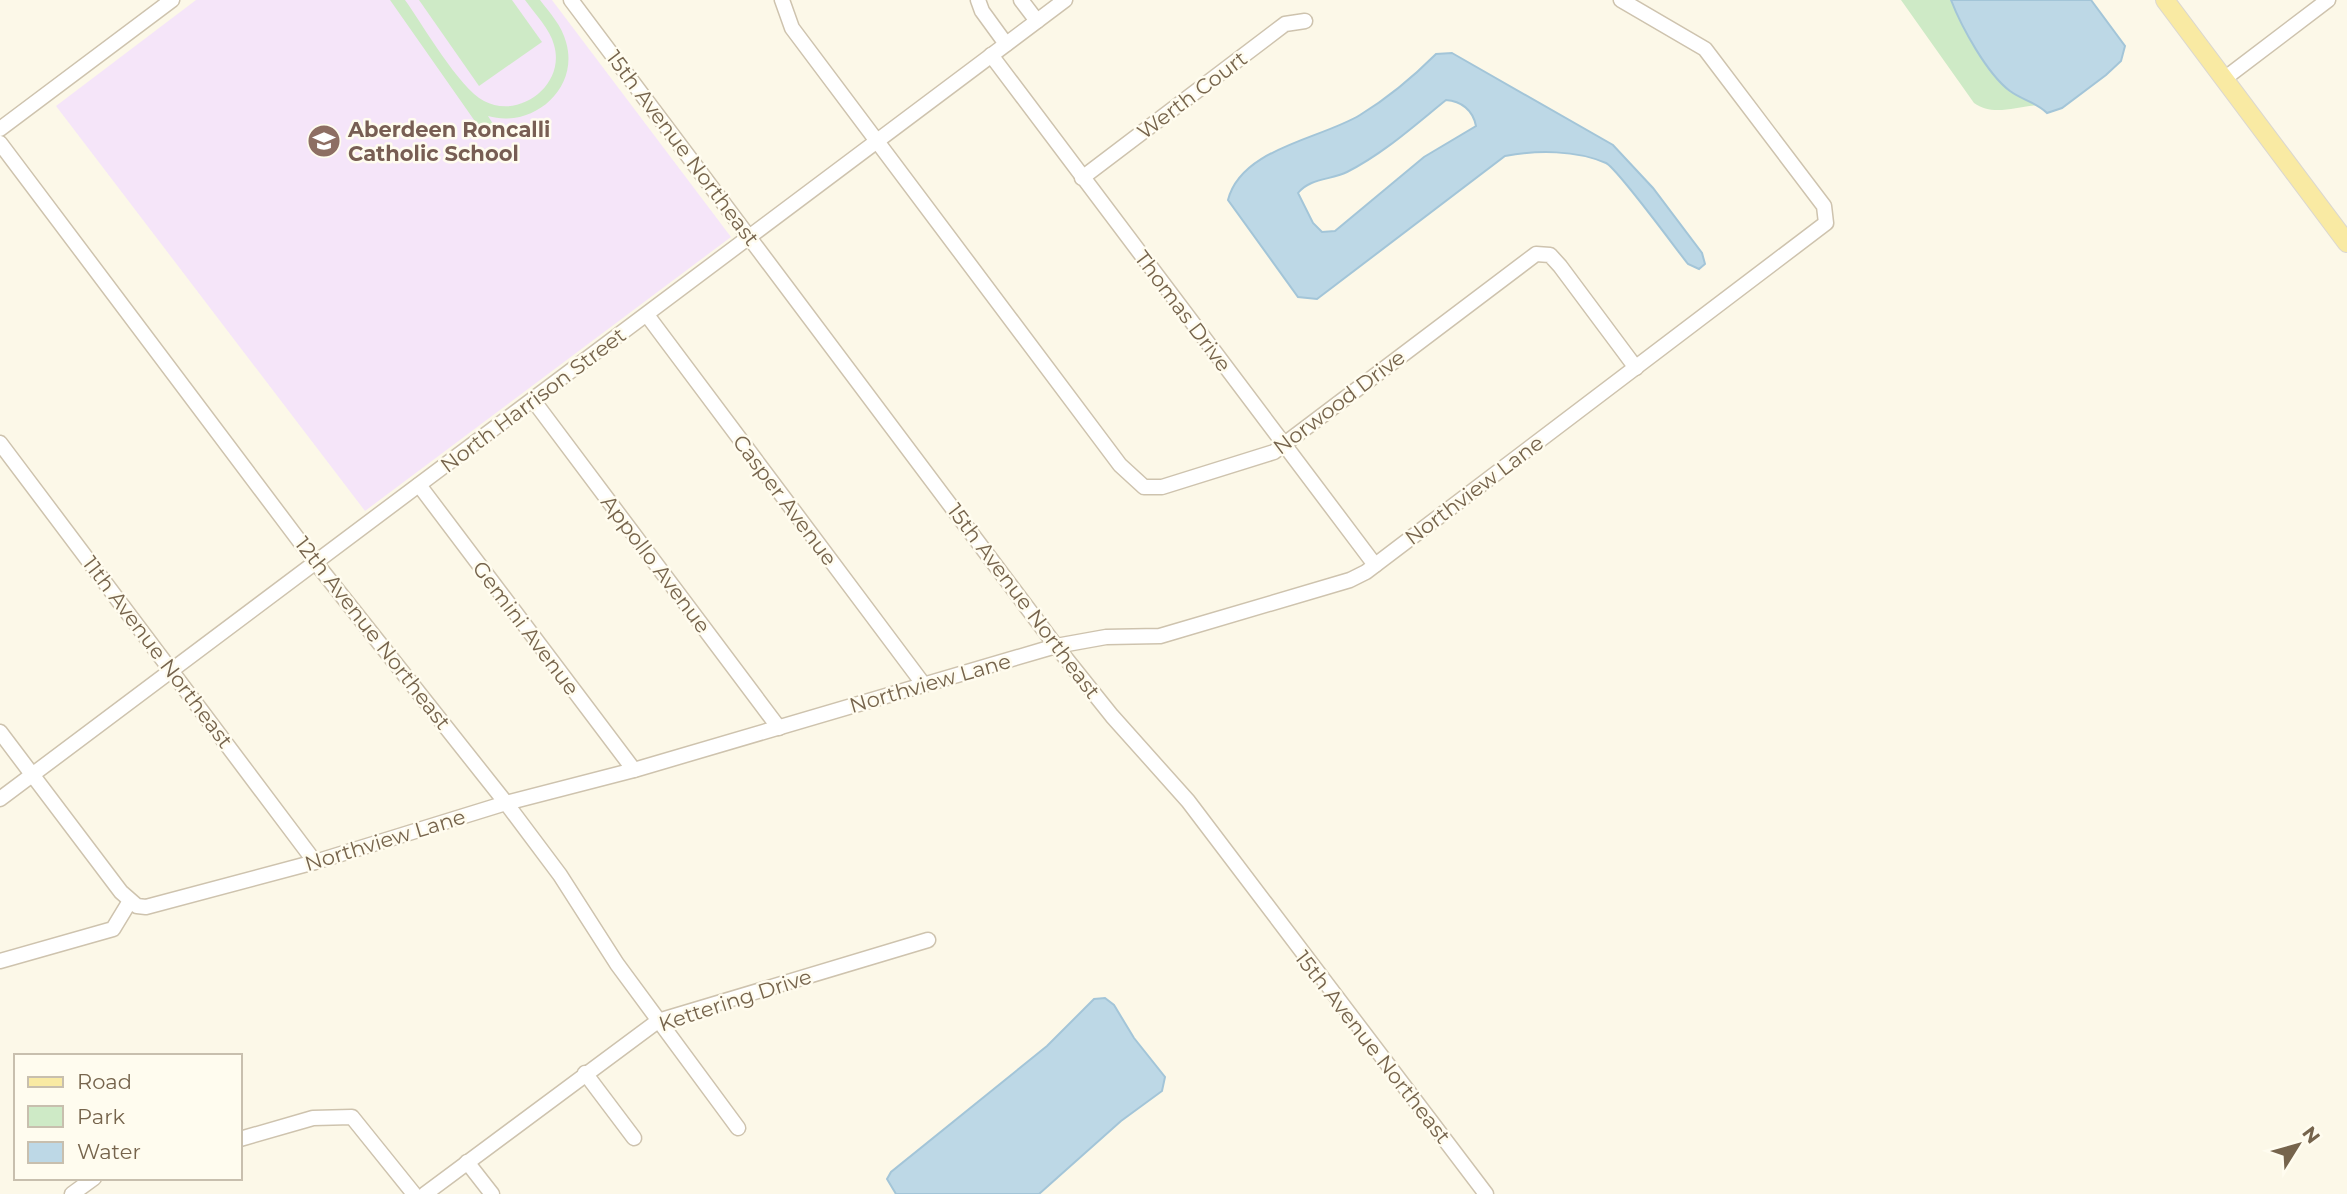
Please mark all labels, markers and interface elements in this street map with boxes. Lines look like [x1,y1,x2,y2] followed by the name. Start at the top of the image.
[601,46,765,250] street label: 15th Avenue Northeast
[1132,46,1252,144] street label: Werth Court
[347,117,550,166] place label: Aberdeen Roncalli Catholic School
[305,122,343,160] school or university icon: Aberdeen Roncalli Catholic School
[1129,246,1237,376] street label: Thomas Drive
[435,322,631,478] street label: North Harrison Street
[1268,344,1410,460] street label: Norwood Drive
[728,430,842,570] street label: Casper Avenue
[1400,430,1548,550] street label: Northview Lane
[596,490,716,638] street label: Appollo Avenue
[942,499,1106,703] street label: 15th Avenue Northeast
[290,532,456,734] street label: 12th Avenue Northeast
[78,551,238,753] street label: 11th Avenue Northeast
[467,556,585,700] street label: Gemini Avenue
[846,648,1014,718] street label: Northview Lane
[302,804,468,876] street label: Northview Lane
[1290,946,1456,1148] street label: 15th Avenue Northeast
[655,964,815,1036] street label: Kettering Drive
[14,1054,242,1180] legend
[77,1069,132,1094] text: Road
[77,1104,125,1129] text: Park
[2263,1110,2333,1180] north arrow
[2297,1122,2325,1148] text: N
[77,1139,141,1164] text: Water

